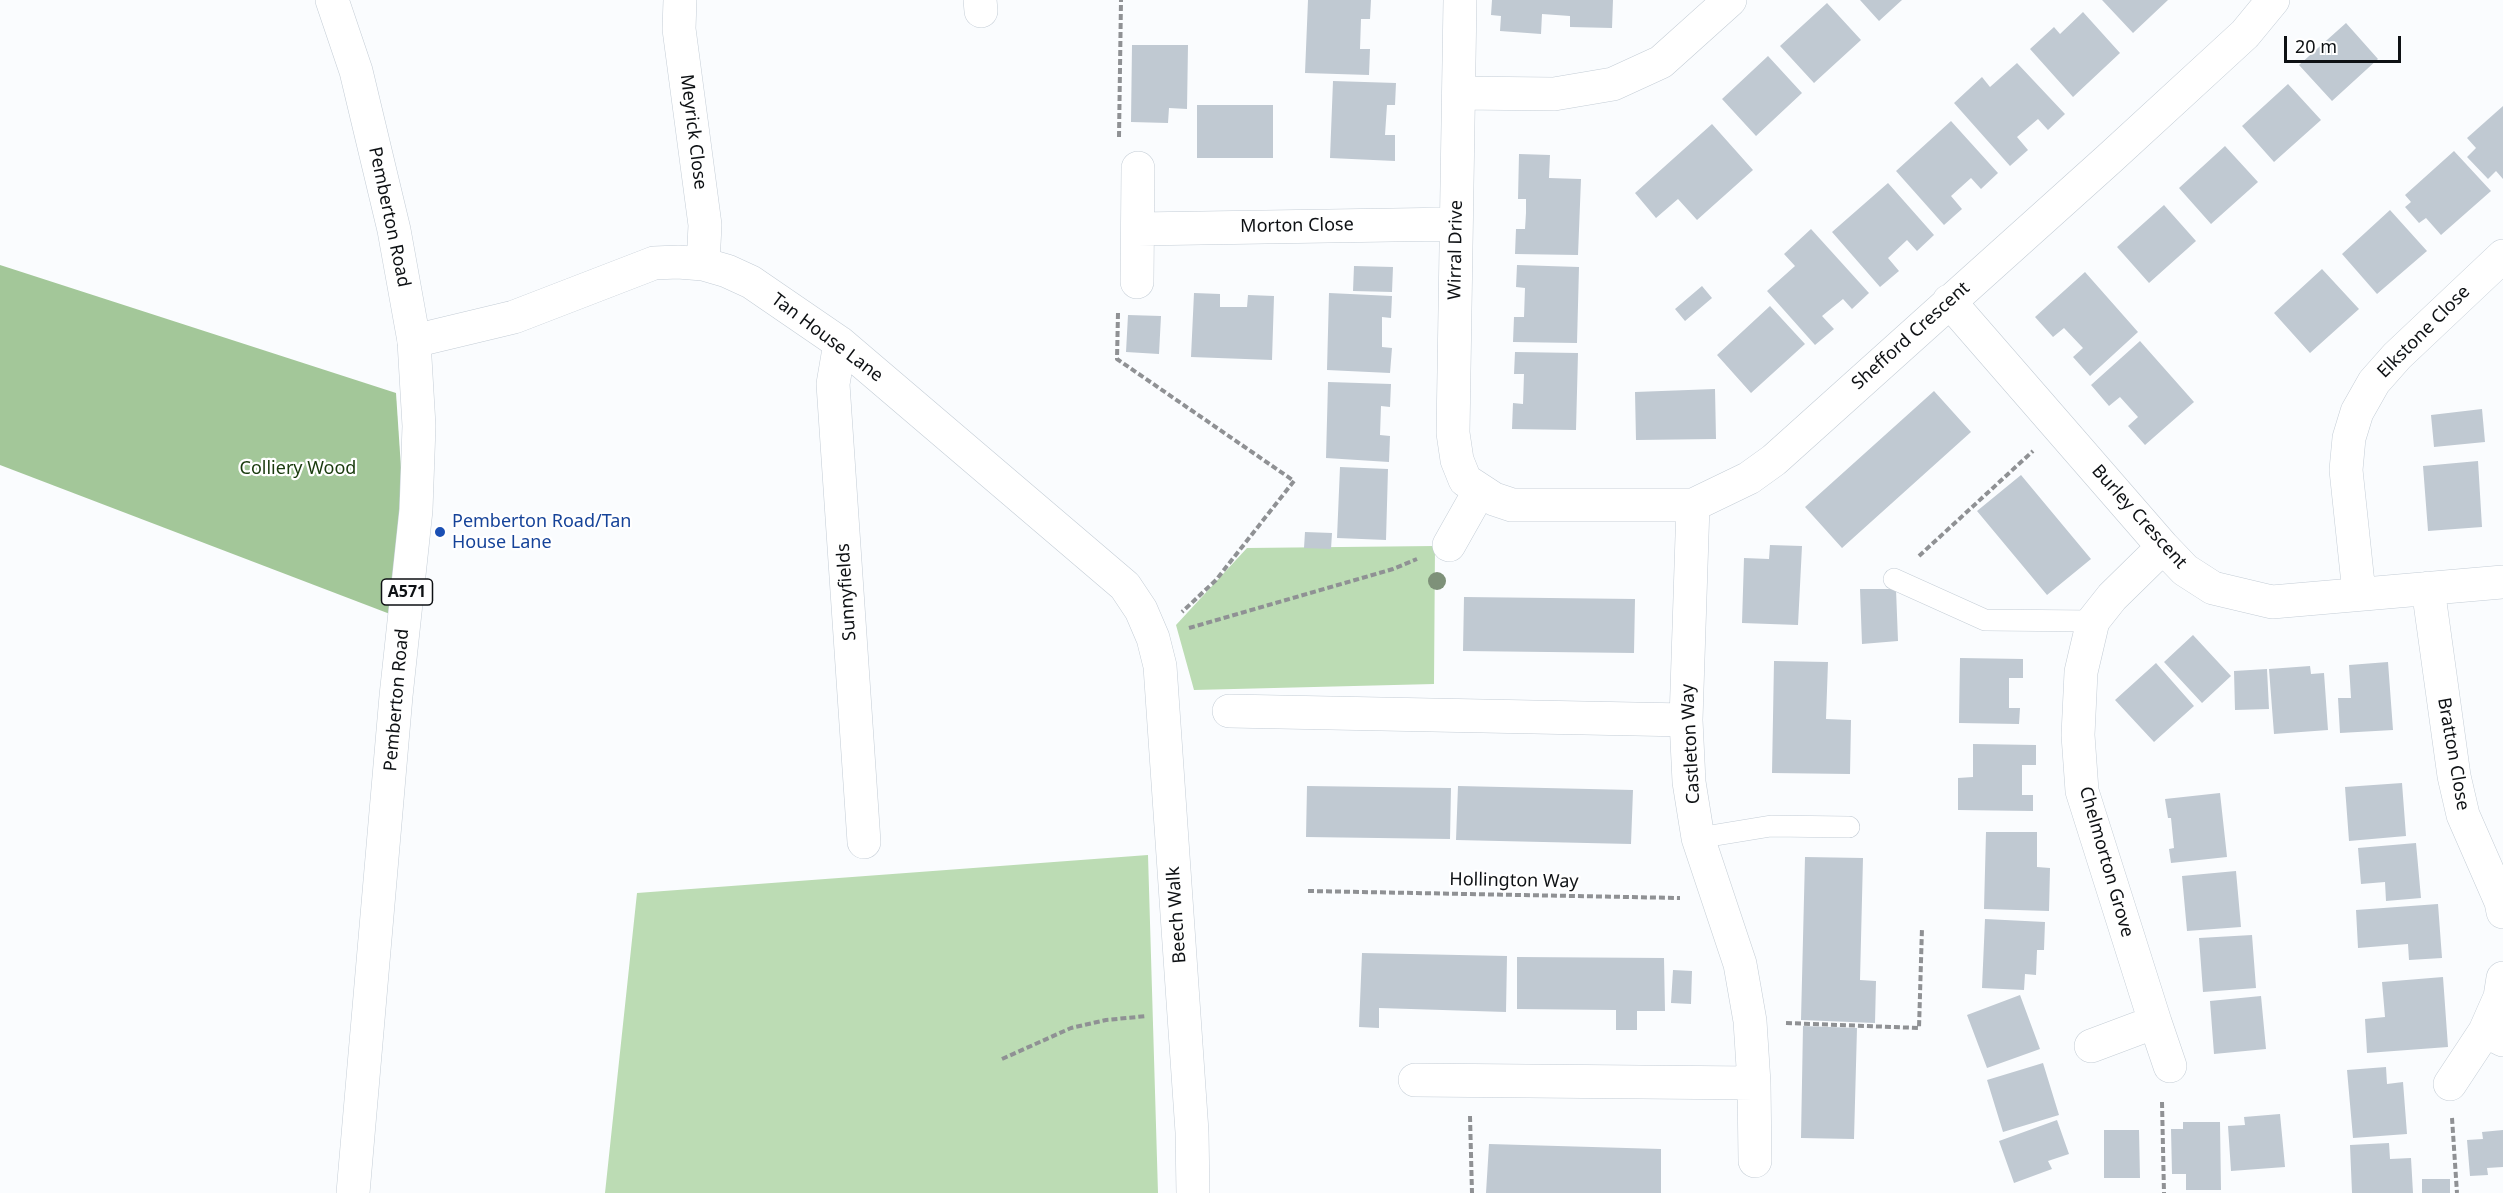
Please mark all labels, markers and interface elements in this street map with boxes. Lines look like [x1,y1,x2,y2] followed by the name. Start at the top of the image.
[2287,24,2404,62] scale bar
[2295,34,2337,58] text: 20 m
[675,73,711,191] street label: Meyrick Close
[364,145,414,289] street label: Pemberton Road
[1444,200,1468,300] street label: Wirral Drive
[1240,214,1354,238] street label: Morton Close
[1848,277,1974,395] street label: Shefford Crescent
[2373,281,2475,383] street label: Elkstone Close
[767,289,887,387] street label: Tan House Lane
[240,458,356,480] park label: Colliery Wood
[2087,461,2191,573] street label: Burley Crescent
[452,511,631,554] place label: Pemberton Road/Tan House Lane
[433,525,447,539] marker: Pemberton Road/Tan House Lane
[833,542,861,642] street label: Sunnyfields
[382,579,432,605] road number: A571
[380,628,414,772] street label: Pemberton Road
[1677,683,1705,805] street label: Castleton Way
[2432,696,2474,812] street label: Bratton Close
[2074,784,2138,940] street label: Chelmorton Grove
[1163,866,1191,964] street label: Beech Walk
[1449,869,1579,893] street label: Hollington Way

